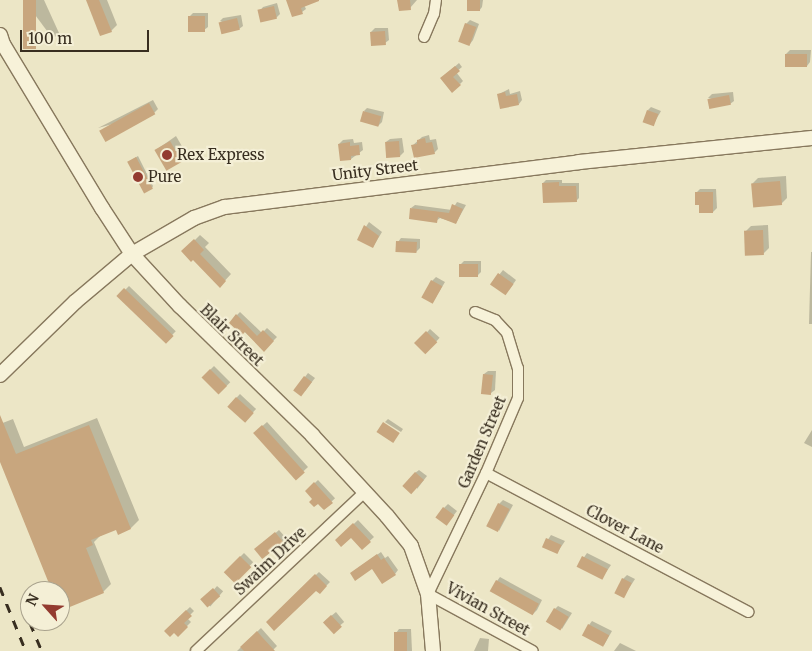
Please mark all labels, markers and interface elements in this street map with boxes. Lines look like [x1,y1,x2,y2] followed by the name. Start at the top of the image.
[22,20,151,52] scale bar
[28,29,72,48] text: 100 m
[177,146,265,164] place label: Rex Express
[161,149,173,161] marker: Rex Express
[331,156,419,184] street label: Unity Street
[148,168,181,186] place label: Pure
[132,171,144,183] marker: Pure
[197,300,267,370] street label: Blair Street
[454,393,510,491] street label: Garden Street
[583,501,667,557] street label: Clover Lane
[230,523,310,599] street label: Swaim Drive
[443,579,533,639] street label: Vivian Street
[20,581,70,631] north arrow
[22,591,43,609] text: N

